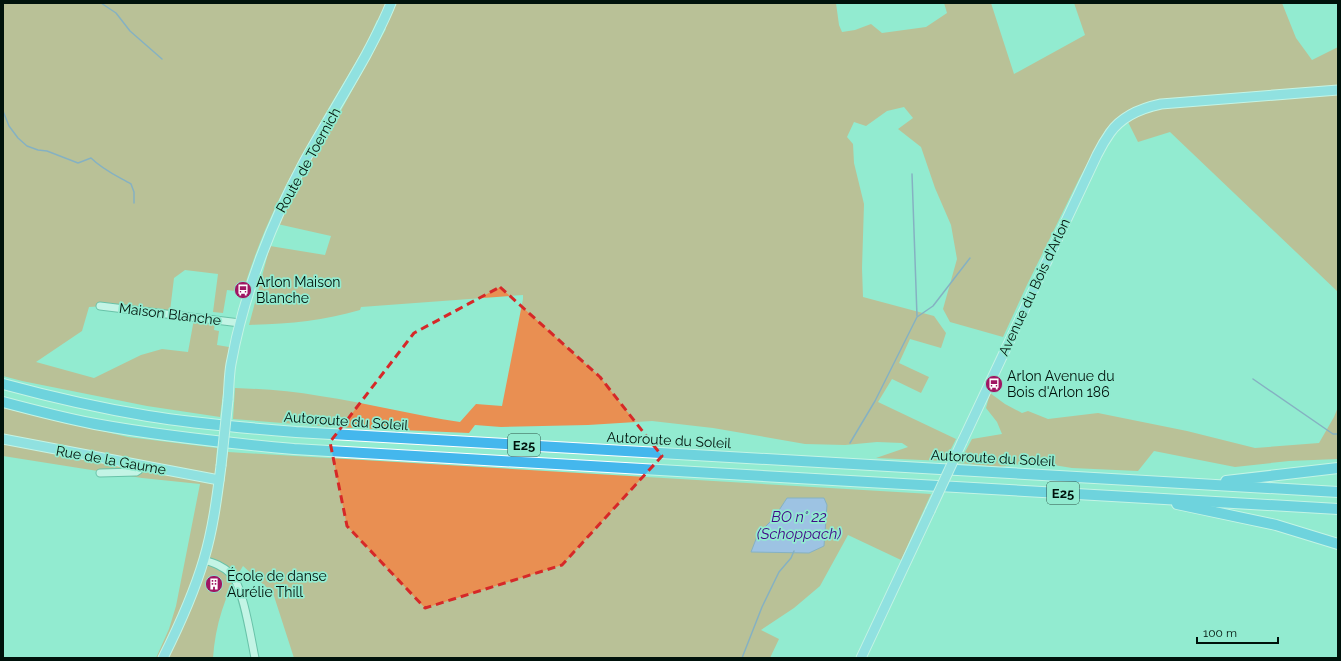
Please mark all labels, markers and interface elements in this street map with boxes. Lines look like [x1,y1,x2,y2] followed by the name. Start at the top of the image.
[273,105,343,215] street label: Route de Toernich
[995,216,1073,358] street label: Avenue du Bois d'Arlon
[256,274,340,306] place label: Arlon Maison Blanche
[233,280,253,300] bus stop icon: Arlon Maison Blanche
[118,300,222,328] street label: Maison Blanche
[1007,368,1115,400] place label: Arlon Avenue du Bois d'Arlon 186
[984,374,1004,394] bus stop icon: Arlon Avenue du Bois d'Arlon 186
[283,409,409,433] street label: Autoroute du Soleil
[606,429,732,451] street label: Autoroute du Soleil
[508,434,540,456] road number: E25
[55,442,167,478] street label: Rue de la Gaume
[930,447,1056,469] street label: Autoroute du Soleil
[1047,482,1079,504] road number: E25
[757,508,841,543] water label: BO n° 22 (Schoppach)
[227,567,327,600] place label: École de danse Aurélie Thill
[204,574,224,594] building icon: École de danse Aurélie Thill
[1197,619,1278,645] scale bar
[1203,626,1237,640] text: 100 m

